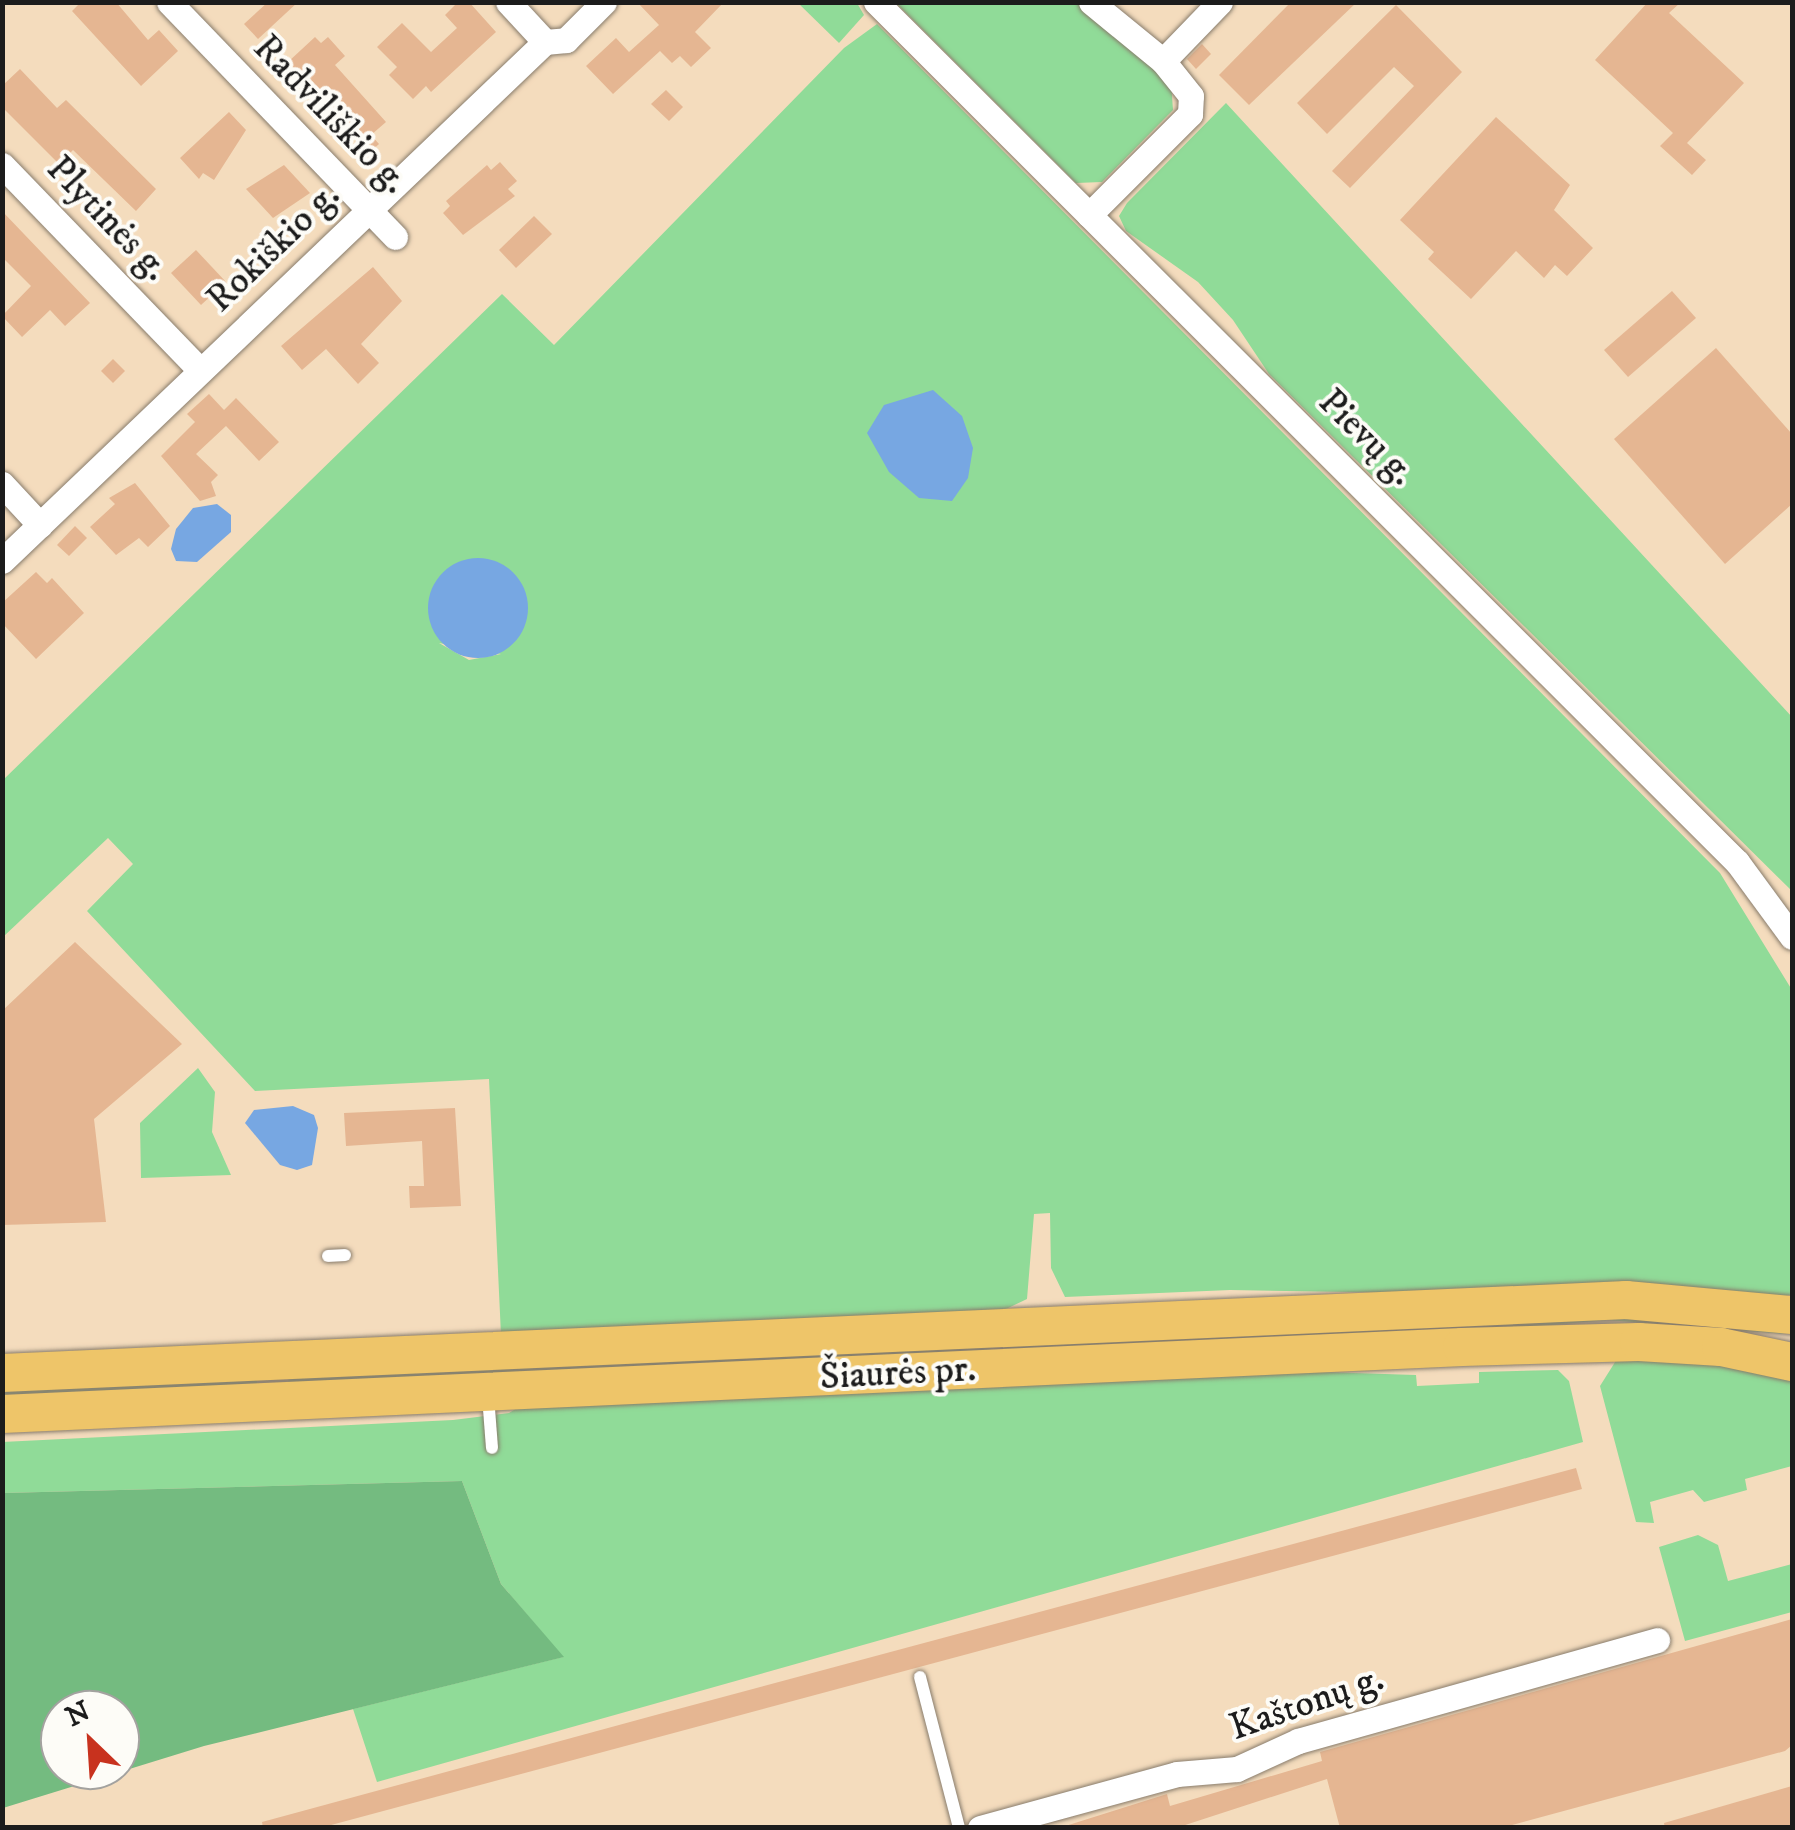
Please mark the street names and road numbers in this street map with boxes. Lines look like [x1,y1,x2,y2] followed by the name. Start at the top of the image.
[243,26,417,204] street label: Radviliškio g.
[36,147,178,291] street label: Plytinės g.
[198,173,350,323] street label: Rokiškio g.
[1308,380,1424,496] street label: Pievų g.
[819,1347,977,1401] street label: Šiaurės pr.
[1224,1656,1390,1752] street label: Kaštonų g.

